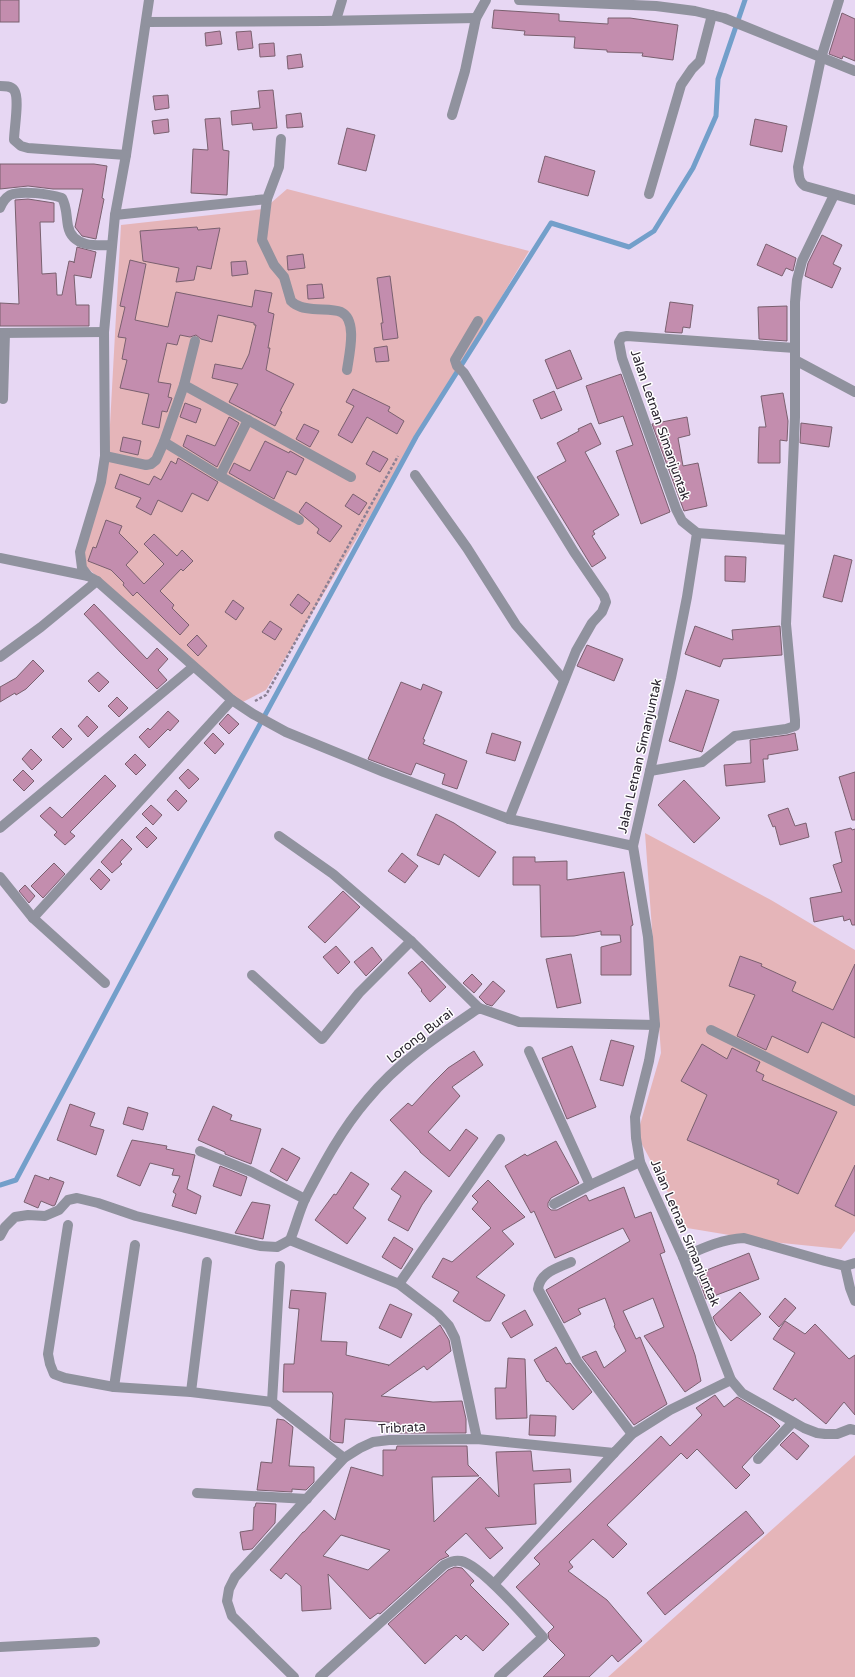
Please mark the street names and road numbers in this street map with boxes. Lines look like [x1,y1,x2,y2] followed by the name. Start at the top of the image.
[627,348,693,502] street label: Jalan Letnan Simanjuntak
[614,677,666,835] street label: Jalan Letnan Simanjuntak
[384,1005,456,1067] street label: Lorong Burai
[647,1157,723,1309] street label: Jalan Letnan Simanjuntak
[378,1419,426,1437] street label: Tribrata

